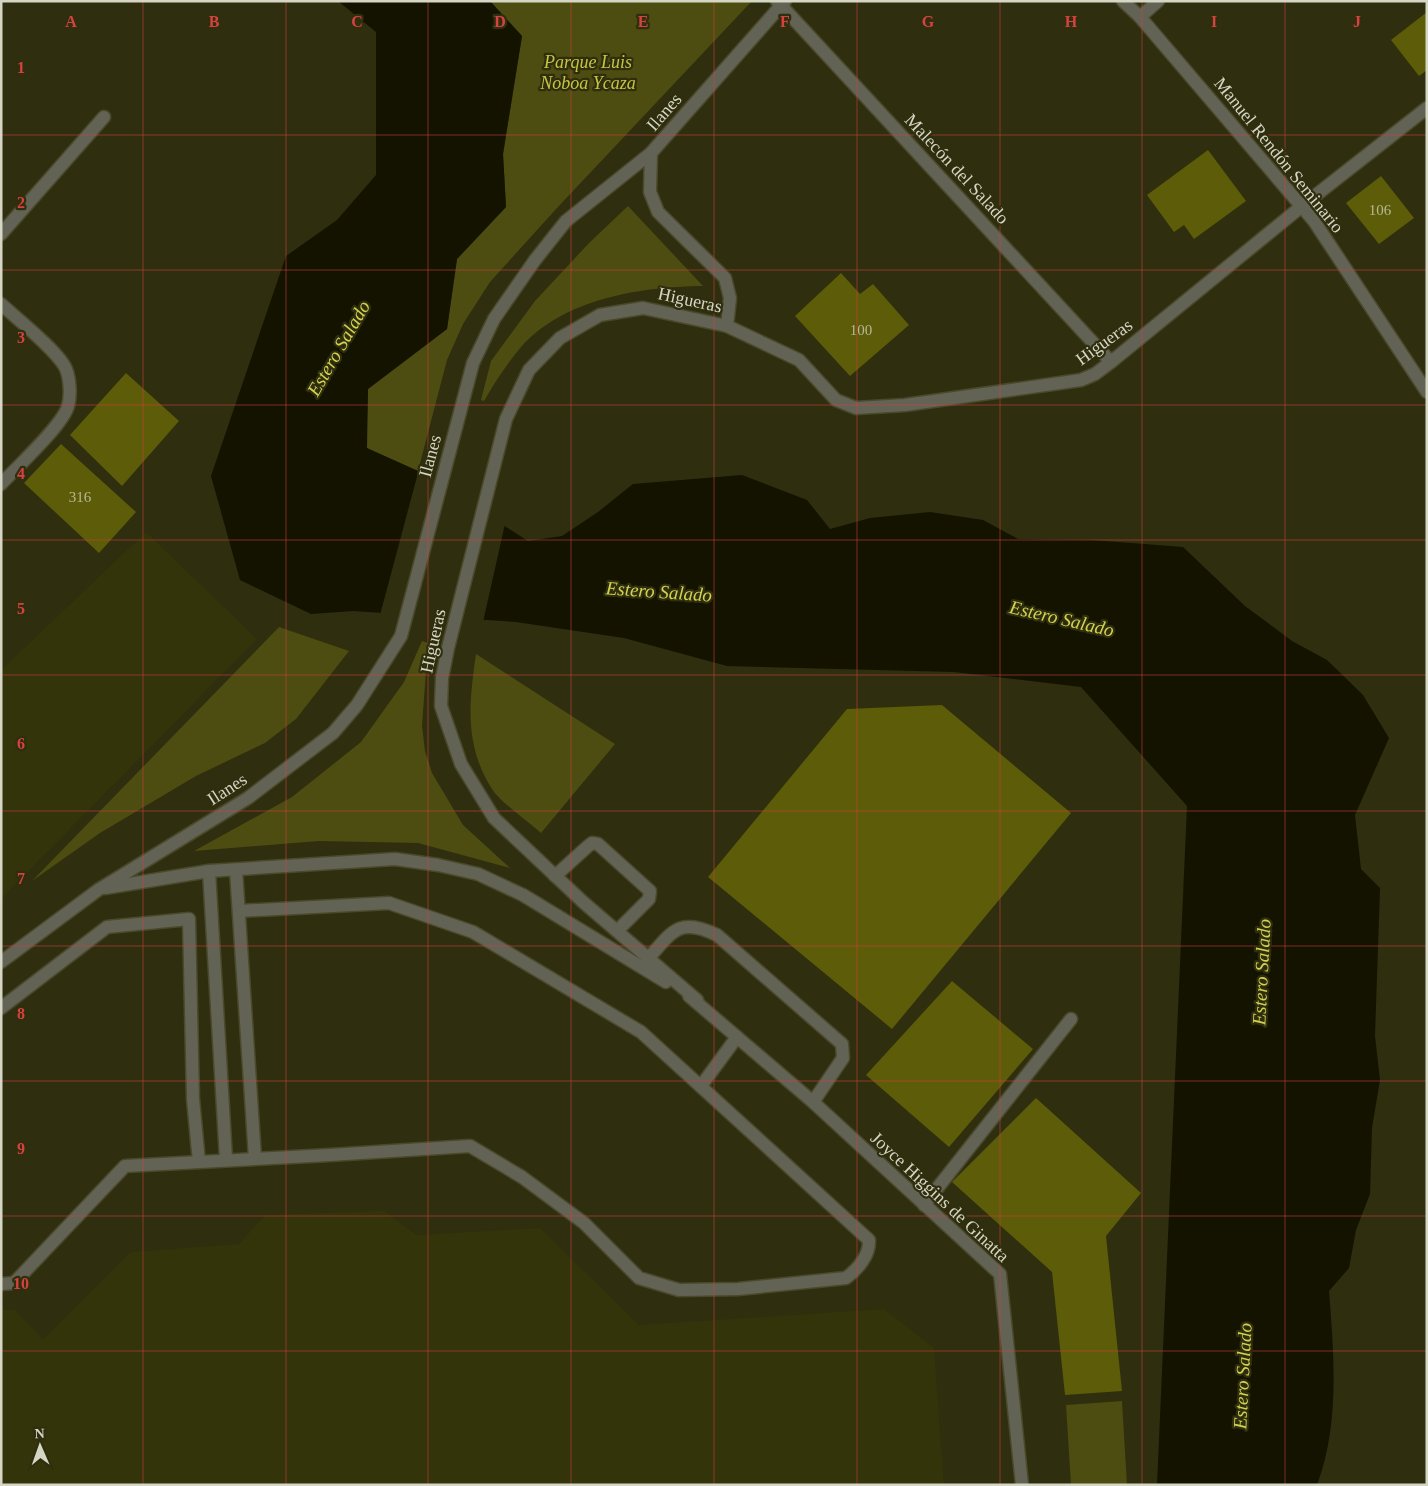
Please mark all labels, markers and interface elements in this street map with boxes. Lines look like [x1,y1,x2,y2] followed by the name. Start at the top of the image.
[65,13,77,30] text: A
[209,13,220,30] text: B
[351,13,363,30] text: C
[494,13,506,30] text: D
[638,13,648,30] text: E
[780,13,790,30] text: F
[922,13,935,30] text: G
[1065,13,1078,30] text: H
[1211,13,1217,30] text: I
[1353,13,1361,30] text: J
[539,52,636,93] park label: Parque Luis Noboa Ycaza
[17,59,25,76] text: 1
[1210,73,1348,237] street label: Manuel Rendón Seminario
[642,89,686,135] street label: Ilanes
[901,110,1013,228] street label: Malecón del Salado
[17,194,25,211] text: 2
[1369,202,1392,218] house number: 106
[656,283,724,317] street label: Higueras
[302,297,374,400] water label: Estero Salado
[1072,315,1136,369] street label: Higueras
[850,322,872,338] house number: 100
[17,329,25,346] text: 3
[415,433,445,479] street label: Ilanes
[17,465,25,482] text: 4
[69,489,92,505] house number: 316
[604,577,713,606] water label: Estero Salado
[1007,596,1116,641] water label: Estero Salado
[17,600,25,617] text: 5
[416,607,450,675] street label: Higueras
[17,735,25,752] text: 6
[204,769,250,809] street label: Ilanes
[17,870,25,887] text: 7
[1248,918,1275,1027] water label: Estero Salado
[17,1005,25,1022] text: 8
[867,1128,1013,1266] street label: Joyce Higgins de Ginatta
[17,1140,25,1157] text: 9
[13,1275,29,1292] text: 10
[1229,1322,1256,1431] water label: Estero Salado
[15,1421,65,1471] north arrow
[34,1426,45,1441] text: N

